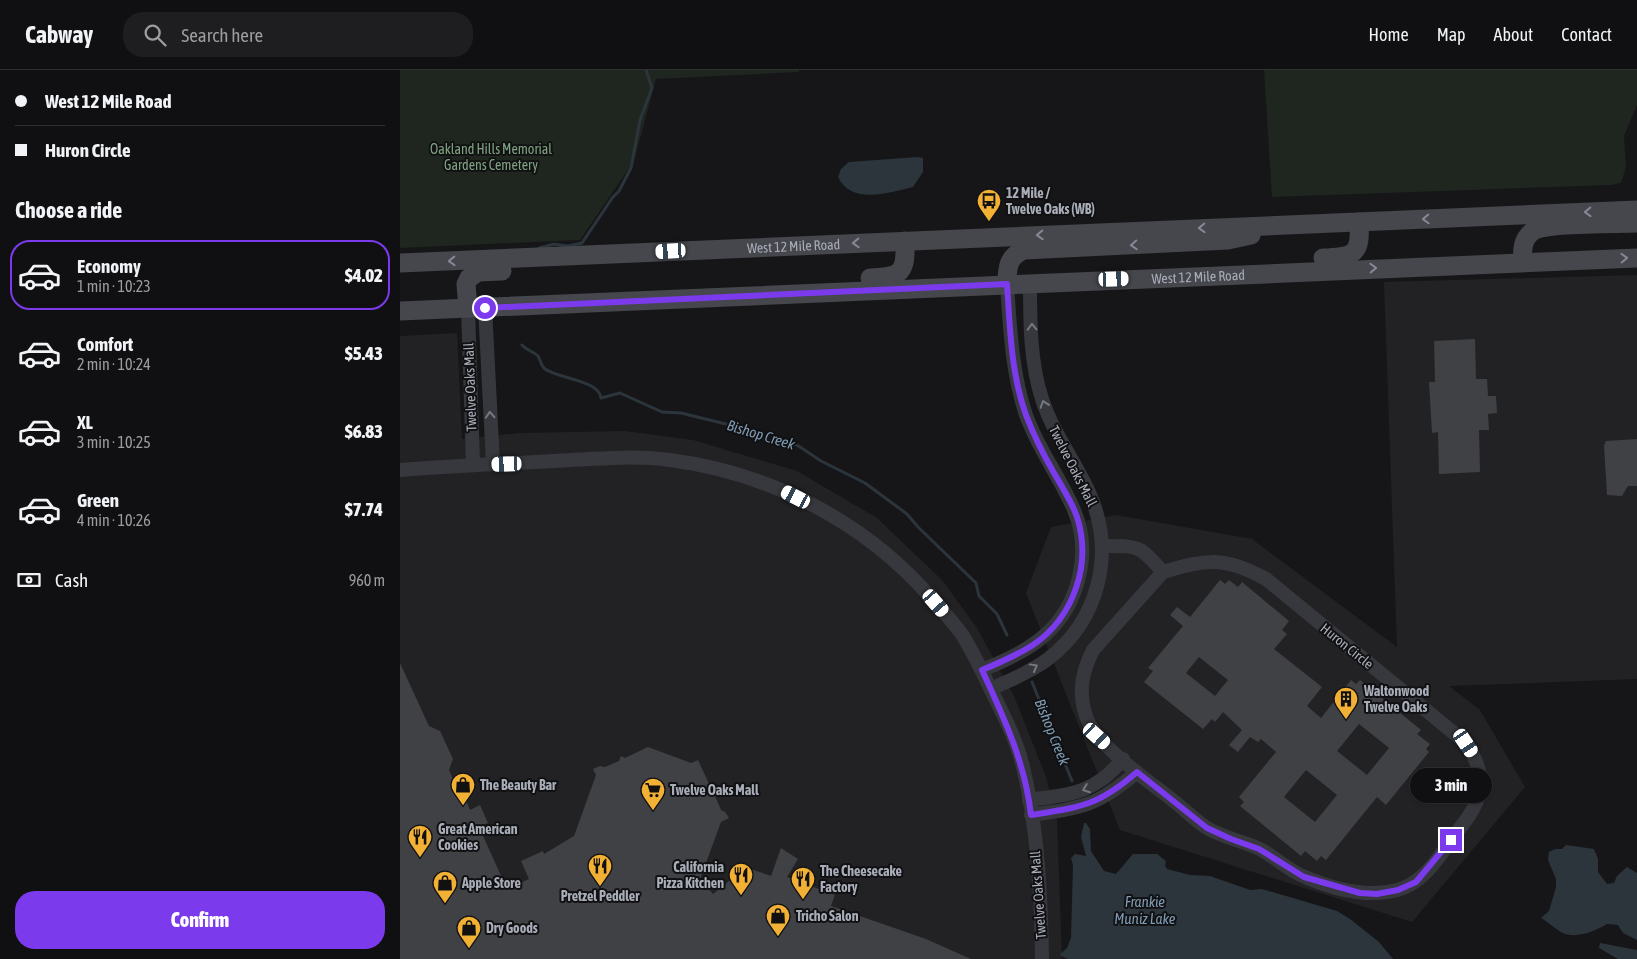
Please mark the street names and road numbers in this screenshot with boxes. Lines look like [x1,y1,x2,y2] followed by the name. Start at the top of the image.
[747,236,841,256] street label: West 12 Mile Road
[1151,267,1245,287] street label: West 12 Mile Road
[460,342,480,432] street label: Twelve Oaks Mall
[1046,423,1100,509] street label: Twelve Oaks Mall
[1317,620,1377,672] street label: Huron Circle
[1027,850,1049,940] street label: Twelve Oaks Mall

